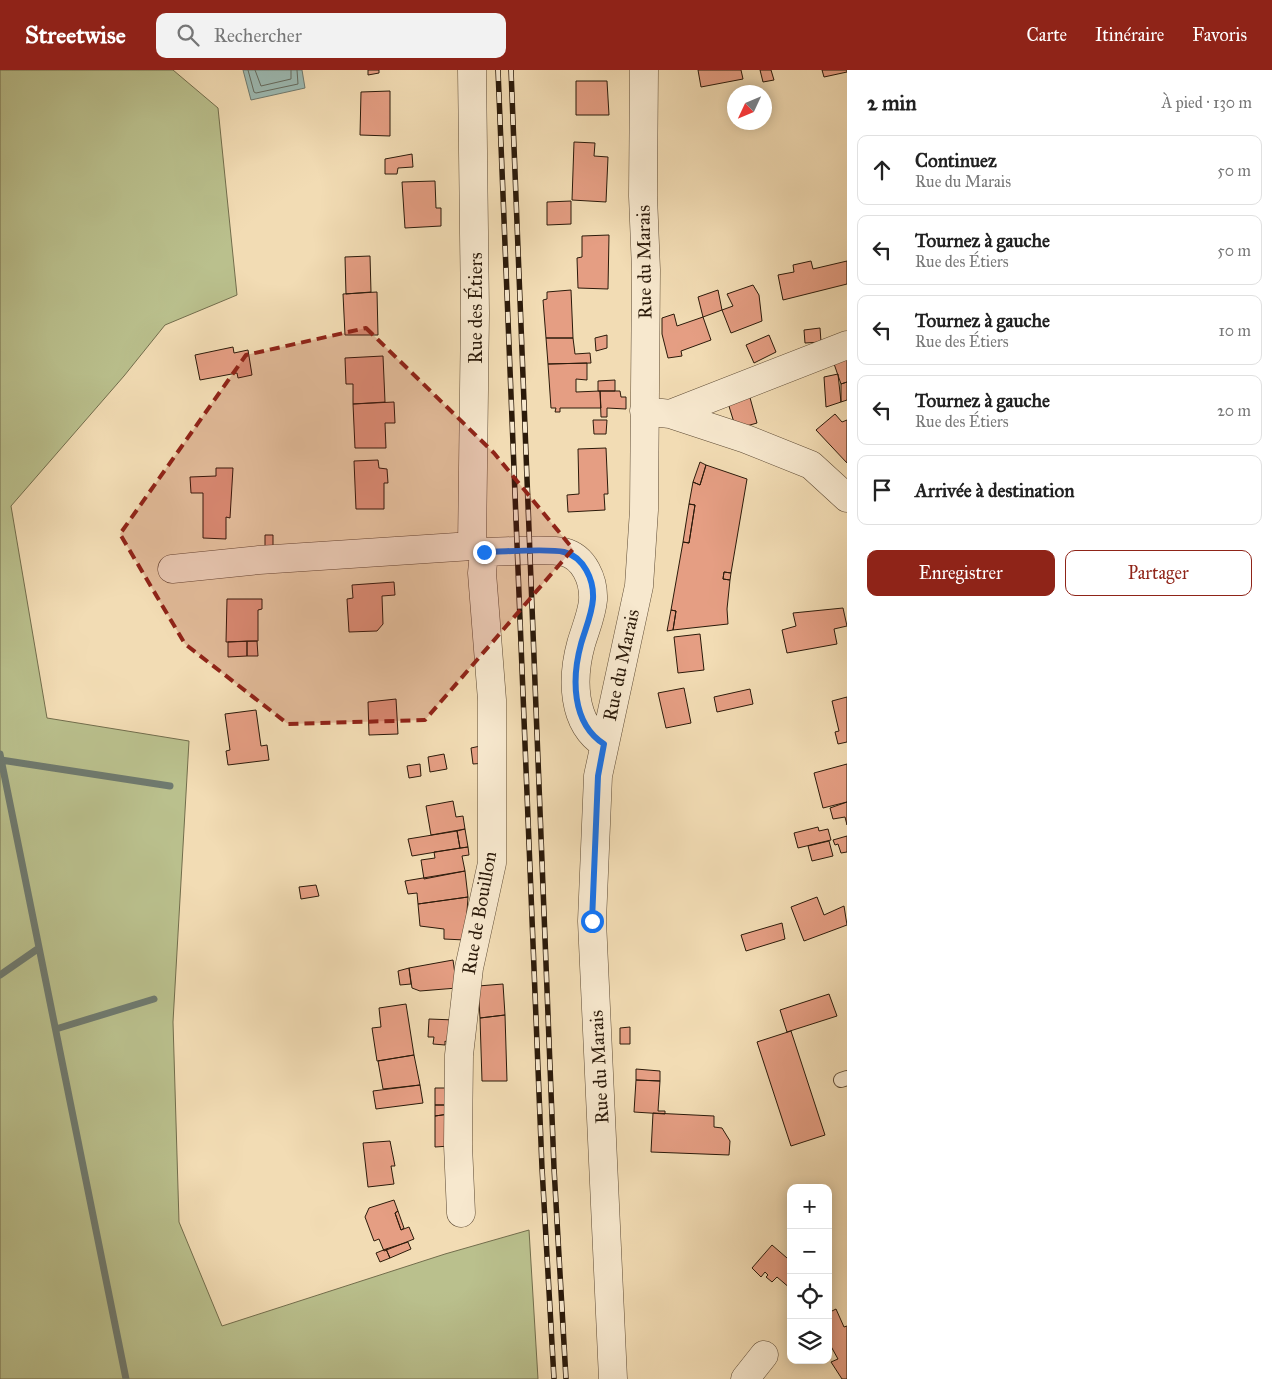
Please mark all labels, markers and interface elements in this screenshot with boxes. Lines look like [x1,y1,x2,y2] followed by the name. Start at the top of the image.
[156,13,506,58] search box
[25,20,126,50] text: Streetwise
[174,21,202,49] icon: search
[214,24,302,47] text: Rechercher
[1027,24,1067,46] text: Carte
[1095,24,1164,46] text: Itinéraire
[1192,24,1247,46] text: Favoris
[727,85,772,130] north arrow
[867,90,917,116] text: 2 min
[1161,93,1252,112] text: À pied · 130 m
[915,149,997,172] text: Continuez
[868,156,896,184] icon: ahead
[1217,161,1251,180] text: 50 m
[915,172,1011,191] text: Rue du Marais
[632,205,656,319] street label: Rue du Marais
[915,229,1050,252] text: Tournez à gauche
[868,236,896,264] icon: left
[1217,241,1251,260] text: 50 m
[463,252,487,364] street label: Rue des Étiers
[915,252,1009,271] text: Rue des Étiers
[915,309,1050,332] text: Tournez à gauche
[868,316,896,344] icon: left
[1219,321,1251,340] text: 10 m
[915,332,1009,351] text: Rue des Étiers
[915,389,1050,412] text: Tournez à gauche
[868,396,896,424] icon: left
[1217,401,1251,420] text: 20 m
[915,412,1009,431] text: Rue des Étiers
[868,476,896,504] icon: arrive
[915,479,1074,502] text: Arrivée à destination
[473,541,496,564] route end
[867,550,1055,596] button: Enregistrer
[1065,550,1252,596] button: Partager
[598,607,644,723] street label: Rue du Marais
[457,850,501,976] street label: Rue de Bouillon
[581,910,604,933] route start
[585,1009,613,1125] street label: Rue du Marais
[787,1184,832,1364] map controls
[787,1184,832,1229] button: +
[787,1229,832,1274] button: −
[787,1274,832,1319] button: locate
[787,1319,832,1364] button: layers

